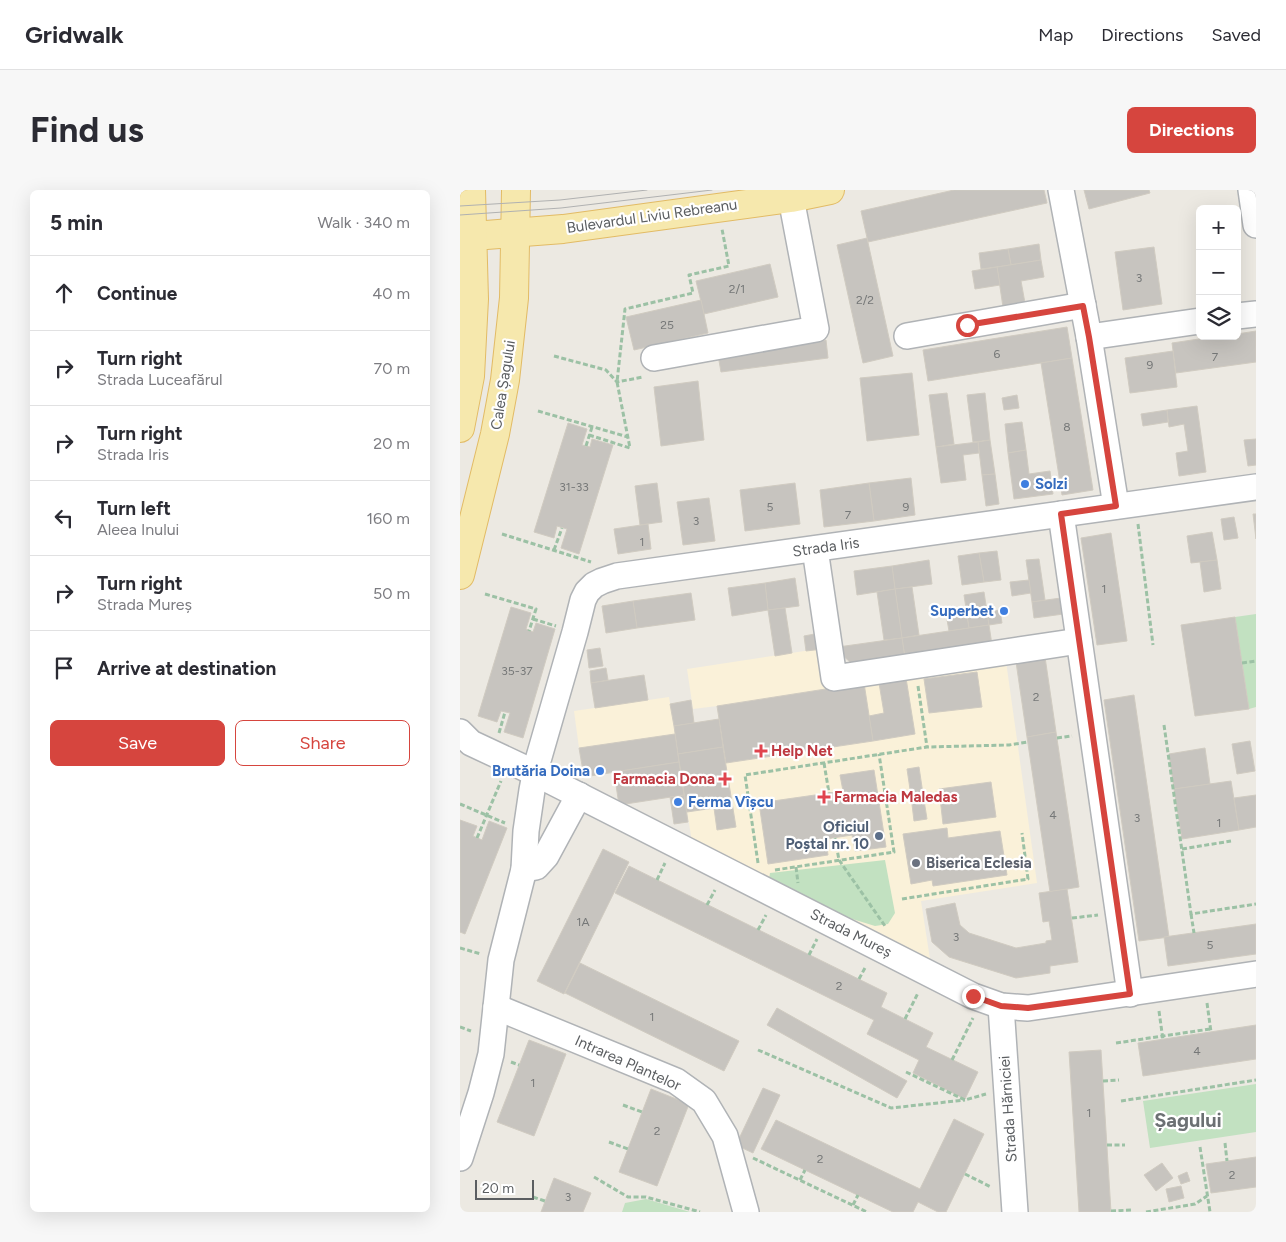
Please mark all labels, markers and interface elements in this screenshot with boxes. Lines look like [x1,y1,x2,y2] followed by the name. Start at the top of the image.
[25,20,124,49] text: Gridwalk
[1038,24,1073,46] text: Map
[1101,24,1183,46] text: Directions
[1211,24,1261,46] text: Saved
[1127,107,1256,153] button: Directions
[30,109,144,151] text: Find us
[566,195,738,237] street label: Bulevardul Liviu Rebreanu
[1196,205,1241,340] map controls
[1196,205,1241,250] button: +
[50,210,103,235] text: 5 min
[317,213,410,232] text: Walk · 340 m
[1196,250,1241,295] button: −
[1136,271,1142,285] house number: 3
[50,279,78,307] icon: ahead
[97,282,177,305] text: Continue
[729,282,745,296] house number: 2/1
[372,284,410,303] text: 40 m
[856,293,874,307] house number: 2/2
[1196,295,1241,340] button: layers
[956,314,979,337] route start
[660,318,674,332] house number: 25
[487,339,519,431] street label: Calea Șagului
[97,347,183,370] text: Turn right
[994,347,1001,361] house number: 6
[1212,350,1219,364] house number: 7
[50,354,78,382] icon: right
[1147,358,1154,372] house number: 9
[374,359,410,378] text: 70 m
[97,370,223,389] text: Strada Luceafărul
[1063,420,1071,434] house number: 8
[97,422,183,445] text: Turn right
[50,429,78,457] icon: right
[373,434,410,453] text: 20 m
[97,445,169,464] text: Strada Iris
[1035,475,1068,493] place label: Solzi
[1019,478,1031,490] marker: Solzi
[559,480,589,494] house number: 31-33
[97,497,171,520] text: Turn left
[767,500,774,514] house number: 5
[903,500,910,514] house number: 9
[50,504,78,532] icon: left
[845,508,852,522] house number: 7
[367,509,410,528] text: 160 m
[693,514,699,528] house number: 3
[97,520,179,539] text: Aleea Inului
[791,533,861,561] street label: Strada Iris
[640,535,644,549] house number: 1
[97,572,183,595] text: Turn right
[50,579,78,607] icon: right
[1102,582,1106,596] house number: 1
[373,584,410,603] text: 50 m
[97,595,192,614] text: Strada Mureș
[930,602,994,620] place label: Superbet
[998,605,1010,617] marker: Superbet
[50,654,78,682] icon: arrive
[97,657,276,680] text: Arrive at destination
[501,664,533,678] house number: 35-37
[1033,690,1039,704] house number: 2
[50,720,225,766] button: Save
[235,720,410,766] button: Share
[771,742,833,760] place label: Help Net
[755,745,767,757] marker: Help Net
[492,762,590,780] place label: Brutăria Doina
[594,765,606,777] marker: Brutăria Doina
[613,770,715,788] place label: Farmacia Dona
[719,773,731,785] marker: Farmacia Dona
[834,788,957,806] place label: Farmacia Maledas
[818,791,830,803] marker: Farmacia Maledas
[688,793,774,811] place label: Ferma Vîșcu
[672,796,684,808] marker: Ferma Vîșcu
[1049,808,1057,822] house number: 4
[1134,811,1140,825] house number: 3
[1217,816,1221,830] house number: 1
[785,818,869,853] place label: Oficiul Poștal nr. 10
[873,830,885,842] marker: Oficiul Poștal nr. 10
[926,854,1032,872] place label: Biserica Eclesia
[910,857,922,869] marker: Biserica Eclesia
[807,905,895,961] street label: Strada Mureș
[576,915,590,929] house number: 1A
[953,930,959,944] house number: 3
[1207,938,1214,952] house number: 5
[836,979,842,993] house number: 2
[962,985,985,1008] route end
[650,1010,654,1024] house number: 1
[572,1032,684,1094] street label: Intrarea Plantelor
[1193,1044,1201,1058] house number: 4
[995,1055,1021,1163] street label: Strada Hărniciei
[531,1076,535,1090] house number: 1
[1087,1106,1091,1120] house number: 1
[1154,1108,1222,1132] district label: Șagului
[654,1124,660,1138] house number: 2
[817,1152,823,1166] house number: 2
[1229,1168,1235,1182] house number: 2
[475,1177,534,1200] scale bar
[482,1180,514,1197] text: 20 m
[565,1190,571,1204] house number: 3

